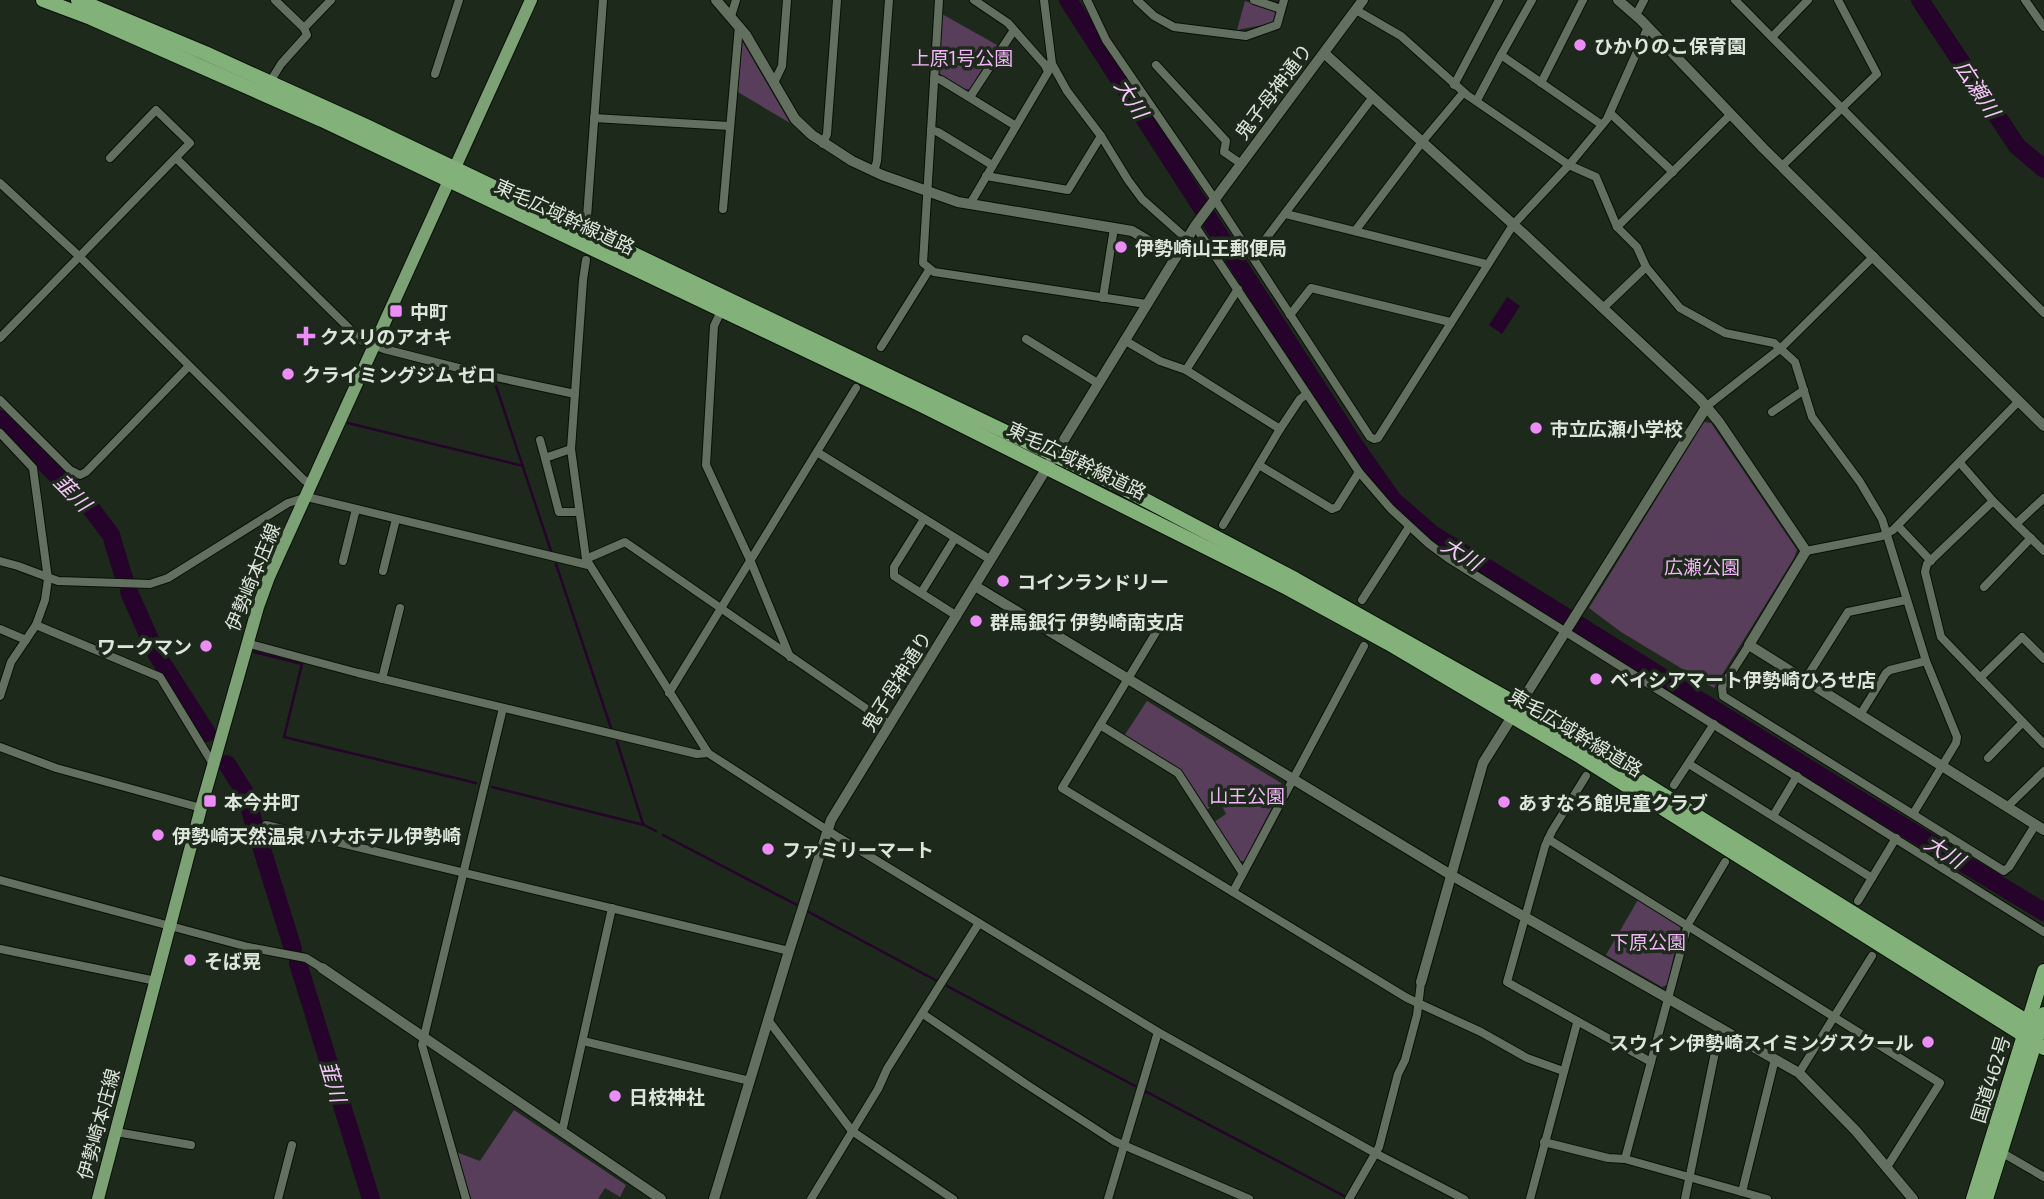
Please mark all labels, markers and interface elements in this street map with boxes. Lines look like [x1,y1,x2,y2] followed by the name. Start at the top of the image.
[1594,34,1746,57] place label: ひかりのこ保育園
[1572,37,1588,53] marker: ひかりのこ保育園
[1230,39,1316,143] street label: 鬼子母神通り
[911,46,1013,69] park label: 上原1号公園
[1950,55,2007,123] water label: 広瀬川
[1110,74,1155,124] water label: 大川
[491,173,639,259] street label: 東毛広域幹線道路
[1135,236,1287,259] place label: 伊勢崎山王郵便局
[1113,239,1129,255] marker: 伊勢崎山王郵便局
[410,300,448,323] place label: 中町
[388,303,404,319] marker: 中町
[320,325,452,348] place label: クスリのアオキ
[298,328,314,344] marker: クスリのアオキ
[302,363,496,386] place label: クライミングジム ゼロ
[280,366,296,382] marker: クライミングジム ゼロ
[1004,416,1150,504] street label: 東毛広域幹線道路
[1550,417,1683,440] place label: 市立広瀬小学校
[1528,420,1544,436] marker: 市立広瀬小学校
[49,468,98,517] water label: 韮川
[220,520,284,634] street label: 伊勢崎本庄線
[1438,531,1488,576] water label: 大川
[1664,555,1740,578] park label: 広瀬公園
[1017,570,1169,593] place label: コインランドリー
[995,573,1011,589] marker: コインランドリー
[990,610,1184,633] place label: 群馬銀行 伊勢崎南支店
[968,613,984,629] marker: 群馬銀行 伊勢崎南支店
[856,627,936,735] street label: 鬼子母神通り
[97,635,192,658] place label: ワークマン
[198,638,214,654] marker: ワークマン
[1610,668,1876,691] place label: ベイシアマート伊勢崎ひろせ店
[1588,671,1604,687] marker: ベイシアマート伊勢崎ひろせ店
[1505,683,1647,781] street label: 東毛広域幹線道路
[1209,784,1285,807] park label: 山王公園
[224,790,300,813] place label: 本今井町
[1518,791,1708,814] place label: あすなろ館児童クラブ
[202,793,218,809] marker: 本今井町
[1496,794,1512,810] marker: あすなろ館児童クラブ
[172,824,461,847] place label: 伊勢崎天然温泉 ハナホテル伊勢崎
[150,827,166,843] marker: 伊勢崎天然温泉 ハナホテル伊勢崎
[1921,829,1971,874] water label: 大川
[782,838,934,861] place label: ファミリーマート
[760,841,776,857] marker: ファミリーマート
[1610,930,1686,953] park label: 下原公園
[204,949,261,972] place label: そば晃
[182,952,198,968] marker: そば晃
[1610,1031,1914,1054] place label: スウィン伊勢崎スイミングスクール
[1966,1032,2014,1126] street label: 国道462号
[1920,1034,1936,1050] marker: スウィン伊勢崎スイミングスクール
[316,1057,353,1107] water label: 韮川
[72,1066,124,1182] street label: 伊勢崎本庄線
[629,1085,705,1108] place label: 日枝神社
[607,1088,623,1104] marker: 日枝神社

